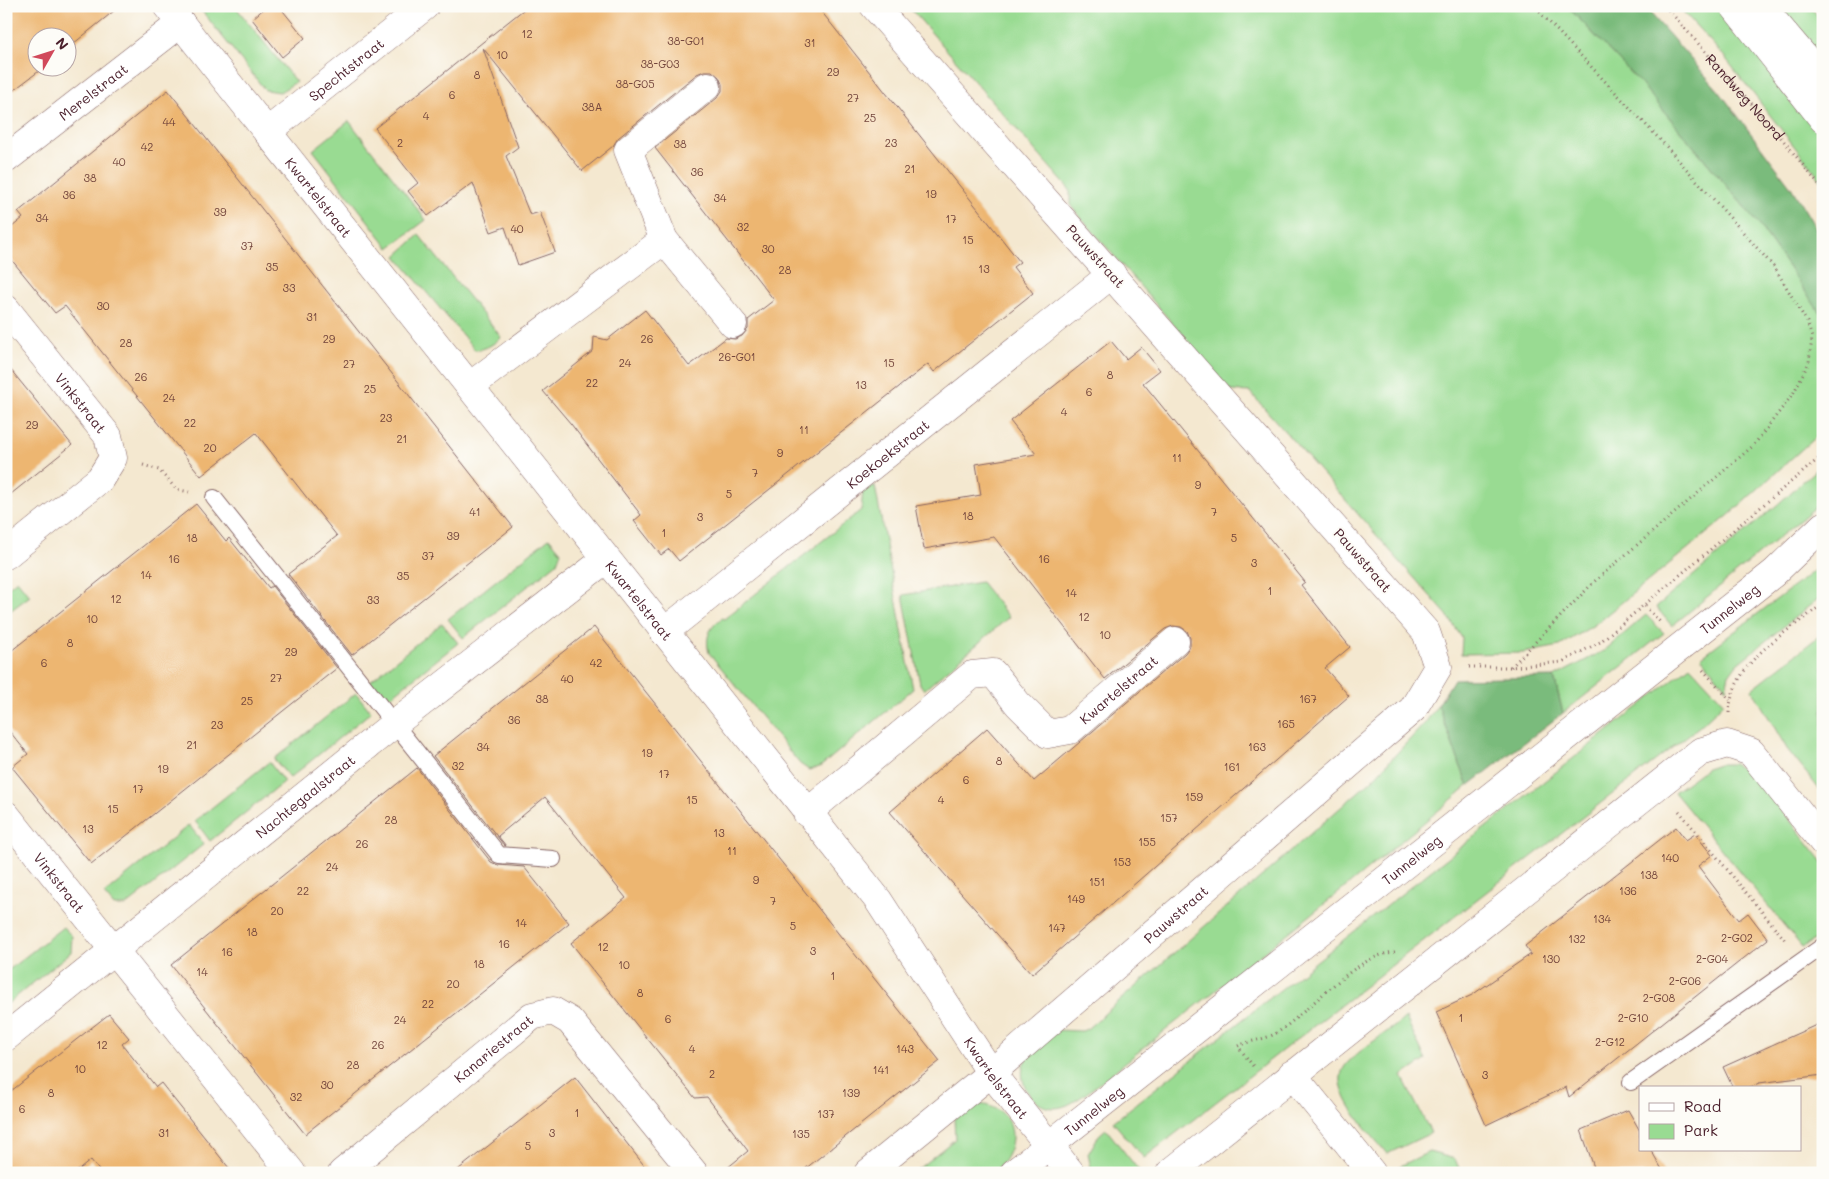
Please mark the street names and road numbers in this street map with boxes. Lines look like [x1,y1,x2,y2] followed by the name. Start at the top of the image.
[304,33,388,105] street label: Spechtstraat
[1702,49,1789,144] street label: Randweg Noord
[54,59,131,124] street label: Merelstraat
[281,153,357,241] street label: Kwartelstraat
[1062,220,1130,292] street label: Pauwstraat
[51,368,111,437] street label: Vinkstraat
[842,415,933,492] street label: Koekoekstraat
[1330,524,1396,596] street label: Pauwstraat
[602,556,677,644] street label: Kwartelstraat
[1695,579,1763,638] street label: Tunnelweg
[1075,650,1161,728] street label: Kwartelstraat
[251,750,359,842] street label: Nachtegaalstraat
[1377,830,1445,889] street label: Tunnelweg
[30,848,90,916] street label: Vinkstraat
[1139,881,1212,947] street label: Pauwstraat
[450,1010,537,1086] street label: Kanariestraat
[960,1033,1033,1122] street label: Kwartelstraat
[1060,1081,1127,1140] street label: Tunnelweg

